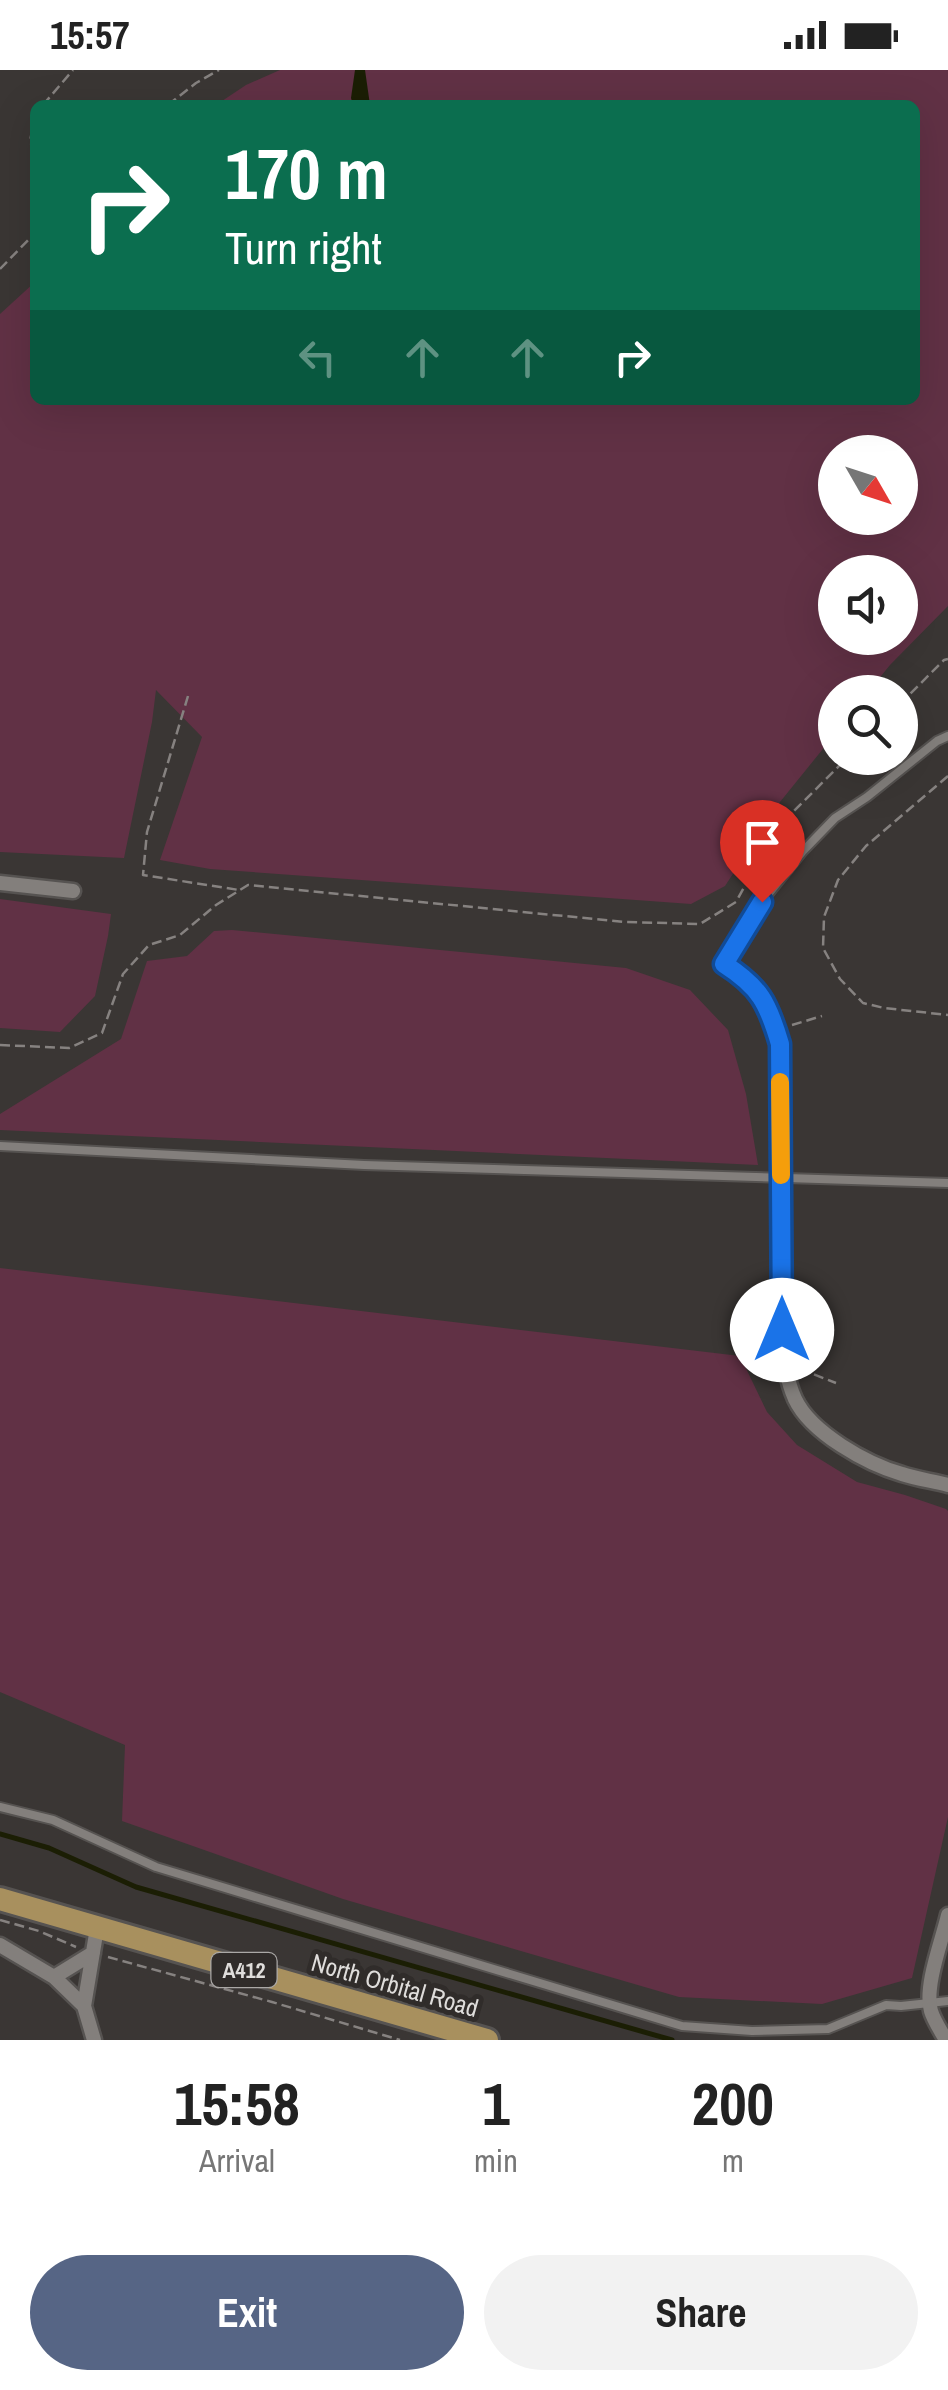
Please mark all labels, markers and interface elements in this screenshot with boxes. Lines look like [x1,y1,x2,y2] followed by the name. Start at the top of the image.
[50,10,130,61] text: 15:57
[225,127,388,221] text: 170 m
[60,140,190,270] icon: right
[225,217,382,278] text: Turn right
[290,330,345,385] icon: left
[395,330,450,385] icon: ahead
[500,330,555,385] icon: ahead
[605,330,660,385] icon: right
[818,435,918,535] north arrow
[818,435,918,775] map controls
[818,555,918,655] button: sound
[818,675,918,775] button: search
[720,800,805,903] pin
[735,815,790,870] icon: arrive
[730,1278,834,1382] position arrow
[308,1945,482,2025] street label: North Orbital Road
[212,1953,276,1987] road number: A412
[174,2063,300,2144] text: 15:58
[482,2063,510,2144] text: 1
[692,2063,774,2144] text: 200
[199,2139,275,2182] text: Arrival
[474,2139,518,2182] text: min
[722,2139,744,2182] text: m
[30,2255,464,2370] button: Exit
[484,2255,918,2370] button: Share

